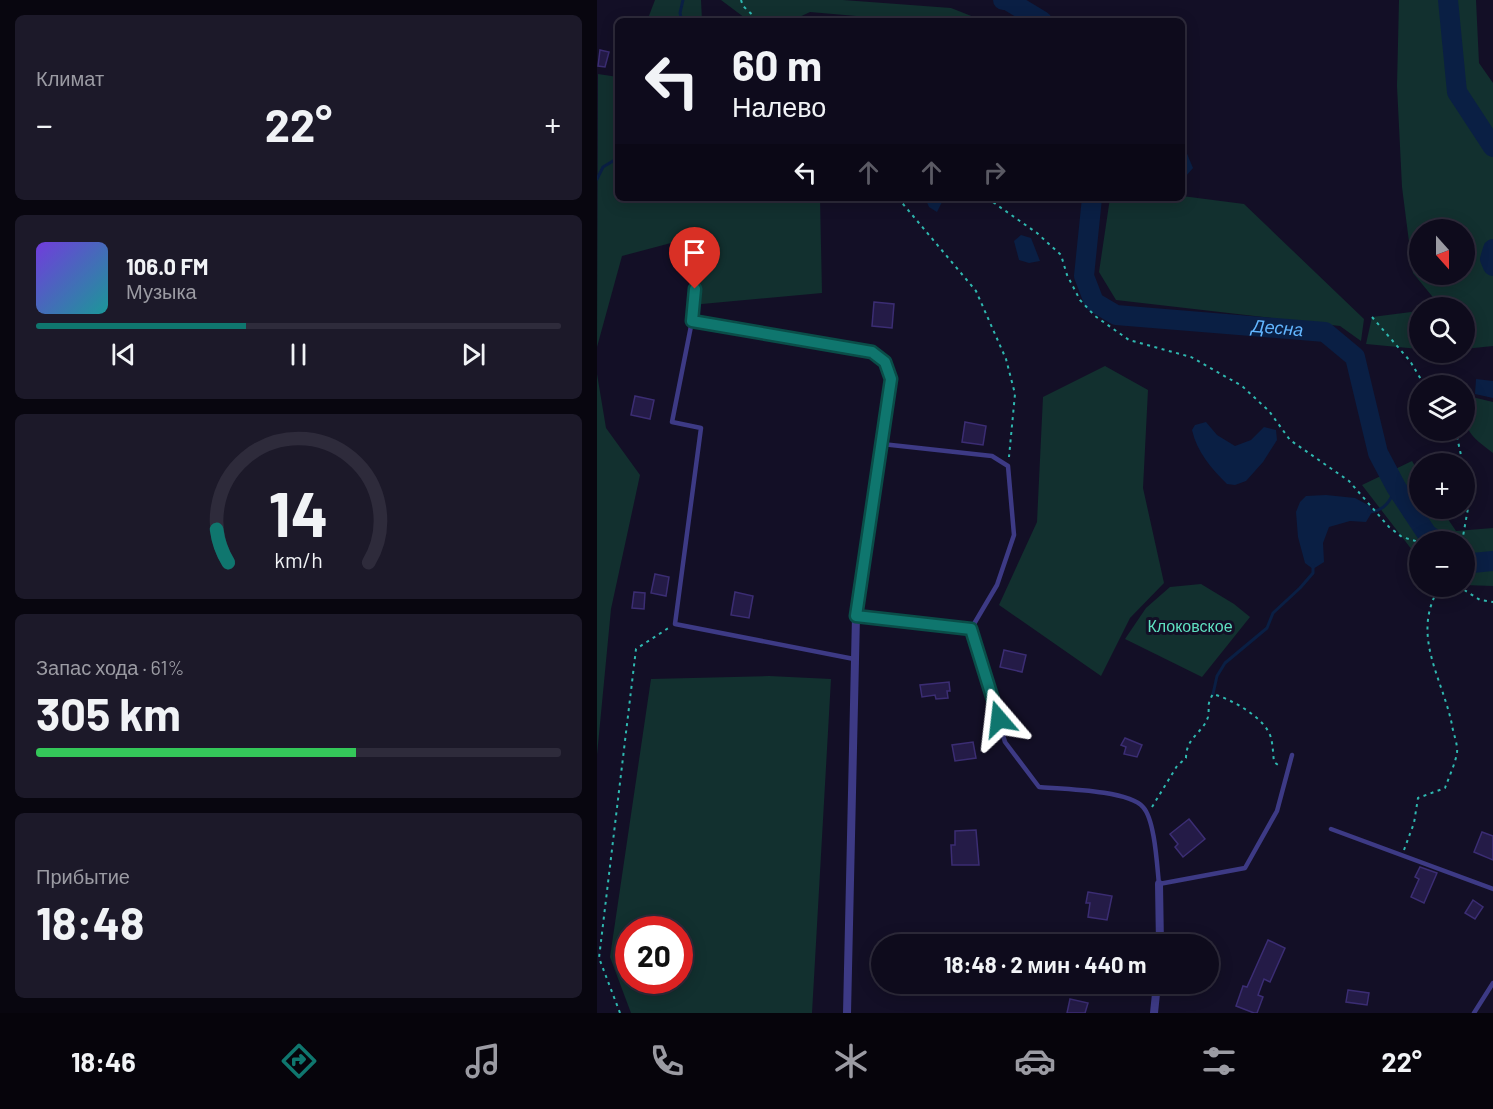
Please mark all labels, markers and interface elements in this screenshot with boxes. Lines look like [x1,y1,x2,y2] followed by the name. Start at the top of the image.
[732,39,822,89] text: 60 m
[633,42,711,120] icon: left
[36,66,104,90] text: Климат
[732,90,826,122] text: Налево
[265,97,332,151] text: 22°
[36,104,53,144] text: −
[544,104,561,144] text: +
[789,156,822,189] icon: left
[852,156,885,189] icon: ahead
[915,156,948,189] icon: ahead
[978,156,1011,189] icon: right
[1409,219,1475,285] north arrow
[1409,219,1475,597] map controls
[669,227,720,289] pin
[678,236,711,269] icon: arrive
[126,253,209,279] text: 106.0 FM
[126,279,197,303] text: Музыка
[1409,297,1475,363] button: search
[1249,314,1304,340] water label: Десна
[107,338,140,371] icon: previous
[282,338,315,371] icon: pause
[457,338,490,371] icon: next
[1409,375,1475,441] button: layers
[1409,453,1475,519] button: +
[269,476,328,550] text: 14
[1409,531,1475,597] button: −
[274,548,323,573] text: km/h
[1147,616,1233,635] park label: Клоковское
[36,655,185,679] text: Запас хода · 61%
[36,686,181,740] text: 305 km
[967,687,1031,751] position arrow
[36,864,130,888] text: Прибытие
[36,895,144,949] text: 18:48
[615,916,693,994] speed limit sign: 20
[944,951,1146,977] text: 18:48 · 2 мин · 440 m
[278,1040,320,1082] icon: directions
[462,1040,504,1082] icon: music
[646,1040,688,1082] icon: phone
[830,1040,872,1082] icon: climate
[1014,1040,1056,1082] icon: car
[1198,1040,1240,1082] icon: filters
[71,1045,136,1077] text: 18:46
[1382,1045,1422,1077] text: 22°

